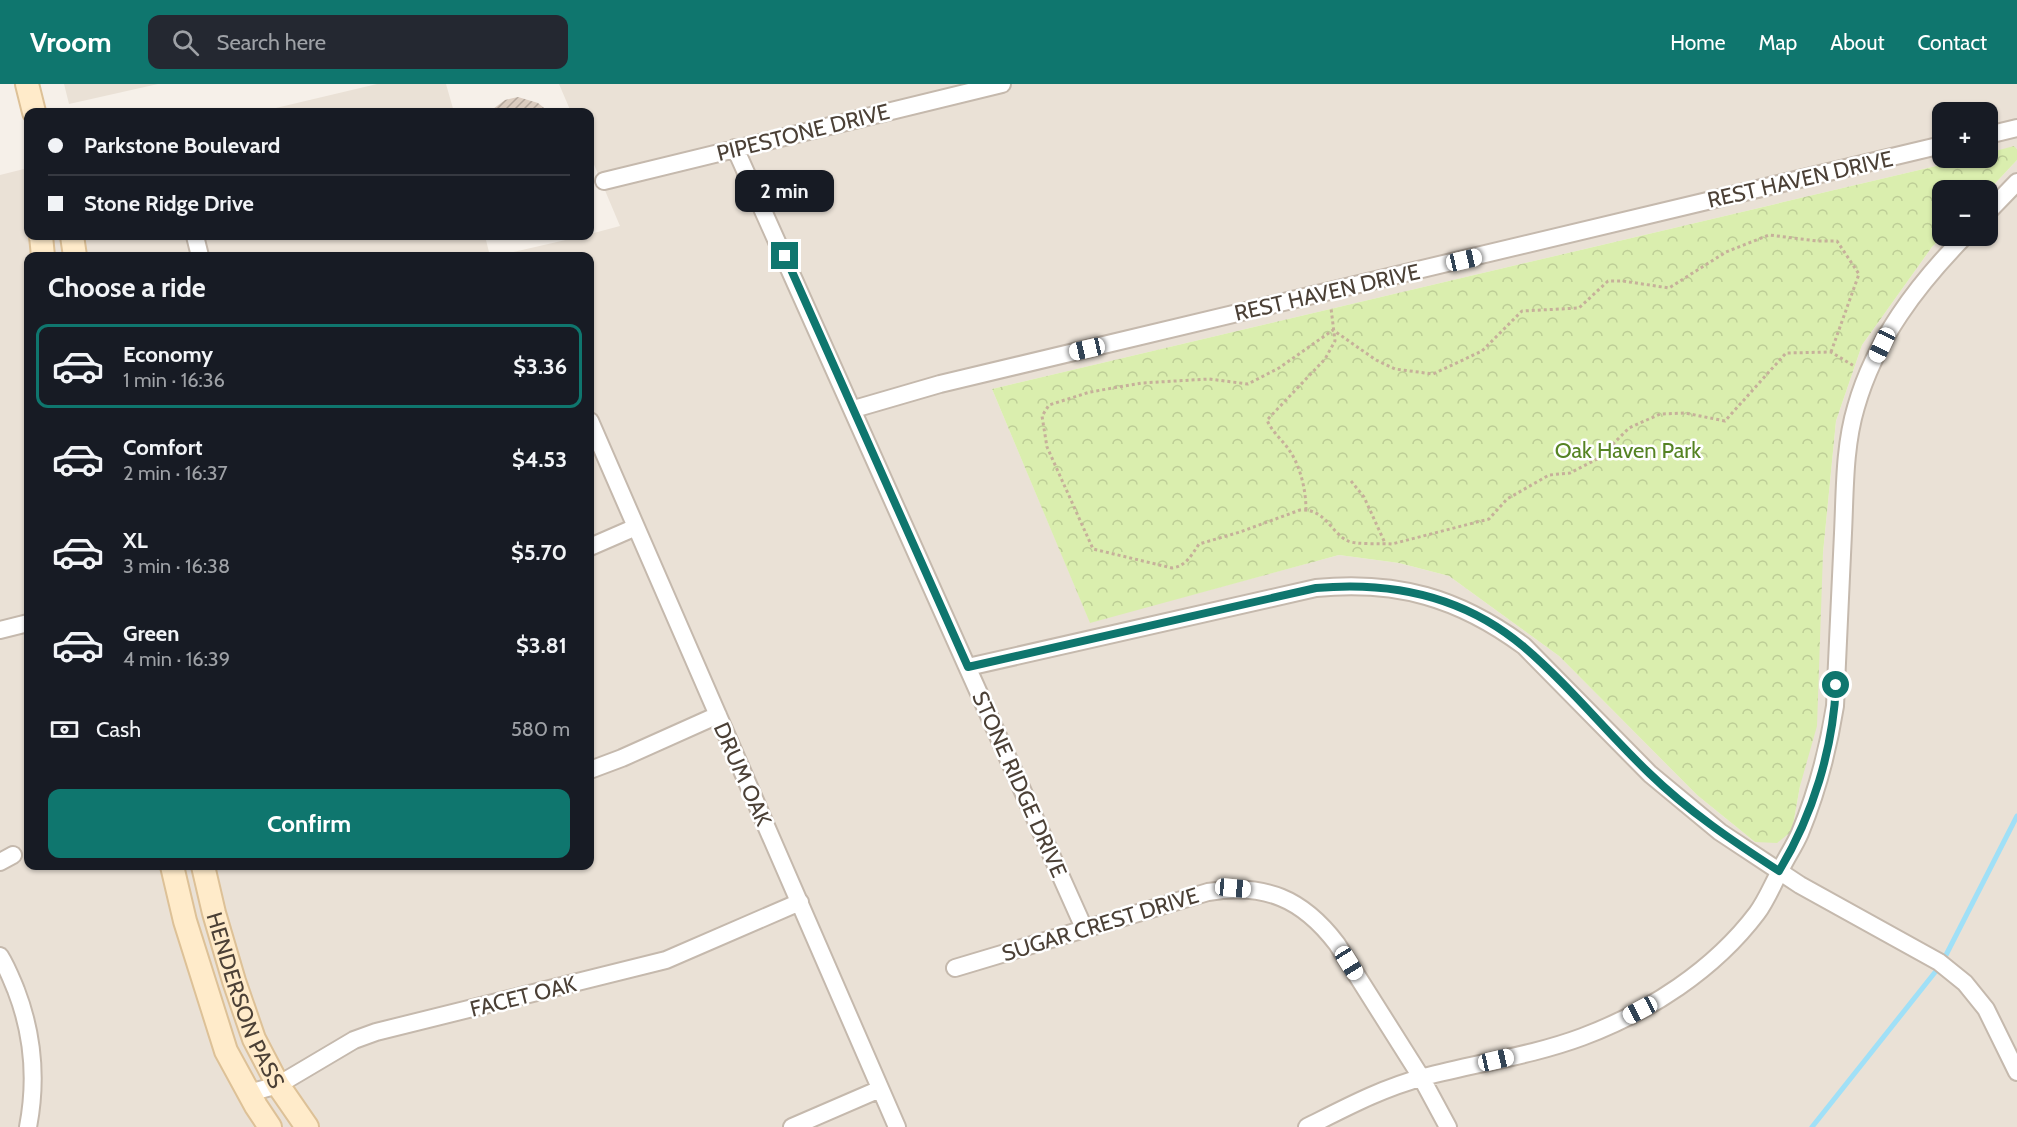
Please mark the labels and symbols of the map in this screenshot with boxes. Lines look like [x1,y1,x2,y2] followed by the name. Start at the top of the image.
[714,98,892,167] street label: PIPESTONE DRIVE
[1705,145,1895,214] street label: REST HAVEN DRIVE
[736,169,834,211] callout: 2 min
[771,242,798,269] route end
[1444,247,1484,273] car
[1232,258,1422,327] street label: REST HAVEN DRIVE
[1866,325,1898,365] car
[1067,336,1107,362] car
[1555,437,1701,464] park label: Oak Haven Park
[1822,671,1849,698] route start
[966,687,1073,881] street label: STONE RIDGE DRIVE
[708,718,778,831] street label: DRUM OAK
[1214,877,1252,899] car
[998,882,1202,967] street label: SUGAR CREST DRIVE
[200,909,290,1093] street label: HENDERSON PASS
[1332,943,1366,983] car
[467,970,580,1023] street label: FACET OAK
[1620,994,1660,1026] car
[1476,1047,1516,1073] car

